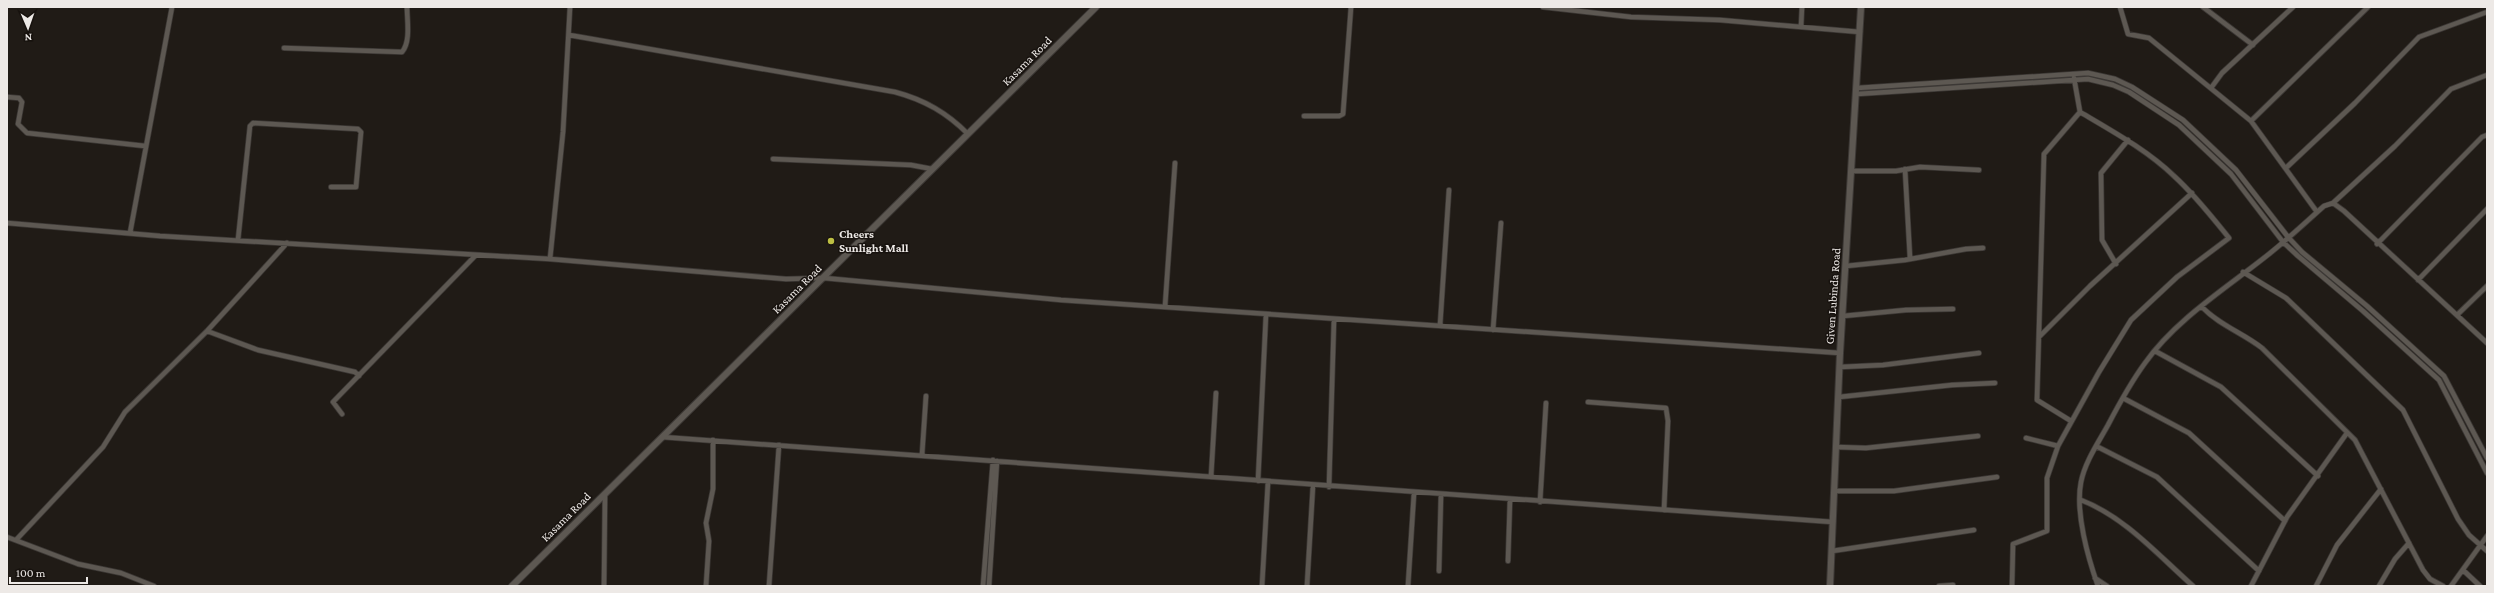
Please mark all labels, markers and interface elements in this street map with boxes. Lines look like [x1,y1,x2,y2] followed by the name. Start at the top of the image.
[8,8,48,48] north arrow
[24,32,32,44] text: N
[999,33,1055,89] street label: Kasama Road
[839,227,909,255] place label: Cheers Sunlight Mall
[826,236,836,246] marker: Cheers Sunlight Mall
[1823,247,1843,345] street label: Given Lubinda Road
[769,261,825,317] street label: Kasama Road
[538,489,594,545] street label: Kasama Road
[10,559,87,585] scale bar
[16,566,46,580] text: 100 m

